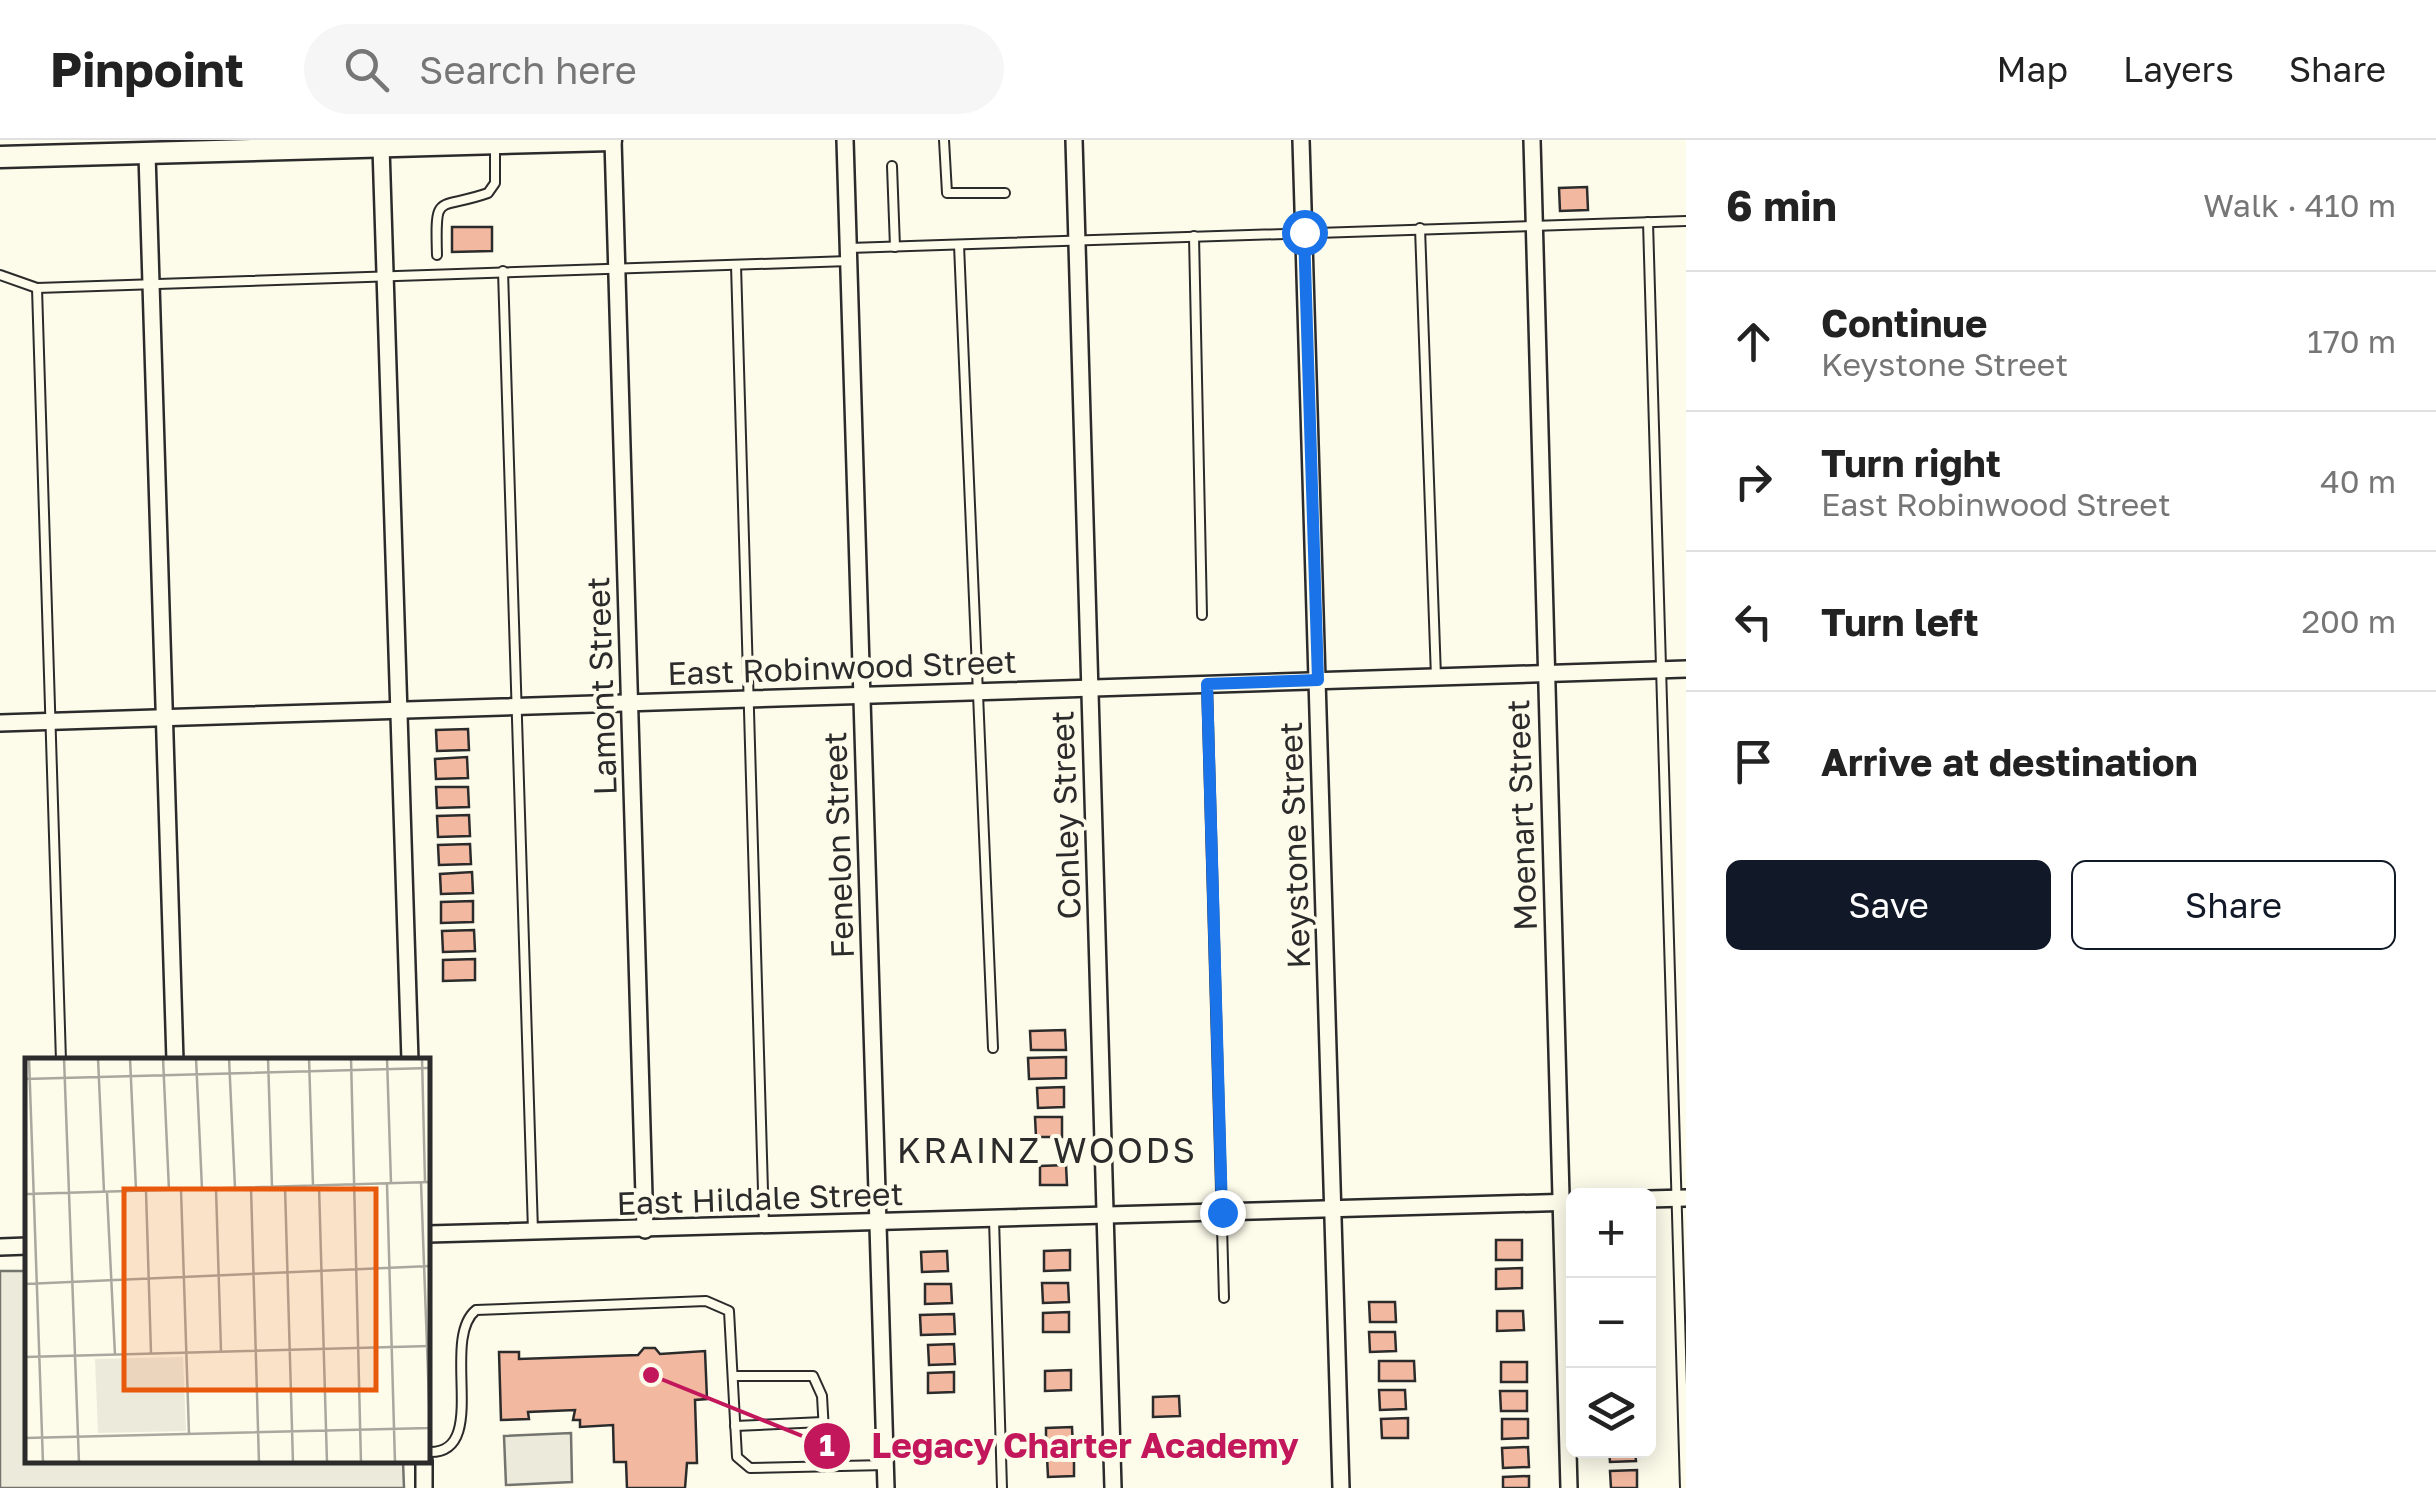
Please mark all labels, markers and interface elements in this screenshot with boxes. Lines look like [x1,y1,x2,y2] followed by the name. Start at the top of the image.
[304,24,1004,114] search box
[50,40,244,98] text: Pinpoint
[339,42,394,97] icon: search
[419,47,637,92] text: Search here
[1997,48,2068,90] text: Map
[2123,48,2234,90] text: Layers
[2289,48,2386,90] text: Share
[1726,180,1837,230] text: 6 min
[2203,186,2396,224] text: Walk · 410 m
[1282,210,1328,256] route start
[1821,300,1987,345] text: Continue
[1726,314,1781,369] icon: ahead
[2307,322,2396,360] text: 170 m
[1821,345,2068,383] text: Keystone Street
[1821,440,2001,485] text: Turn right
[1726,454,1781,509] icon: right
[2320,462,2396,500] text: 40 m
[1821,485,2171,523] text: East Robinwood Street
[578,576,624,796] street label: Lamont Street
[1726,594,1781,649] icon: left
[1821,599,1979,644] text: Turn left
[2301,602,2396,640] text: 200 m
[667,642,1017,692] street label: East Robinwood Street
[1498,699,1544,931] street label: Moenart Street
[1042,710,1088,920] street label: Conley Street
[1271,721,1317,969] street label: Keystone Street
[815,731,861,959] street label: Fenelon Street
[1726,734,1781,789] icon: arrive
[1821,739,2198,784] text: Arrive at destination
[1726,860,2051,950] button: Save
[2071,860,2396,950] button: Share
[25,1058,430,1463] inset map
[897,1129,1197,1171] district label: KRAINZ WOODS
[616,1174,904,1222] street label: East Hildale Street
[1566,1188,1656,1458] map controls
[1566,1188,1656,1278] button: +
[1200,1190,1246,1236] route end
[1566,1278,1656,1368] button: −
[1566,1368,1656,1458] button: layers
[802,1413,1319,1478] callout: Legacy Charter Academy
[871,1424,1299,1466] text: Legacy Charter Academy
[819,1427,835,1463] text: 1

